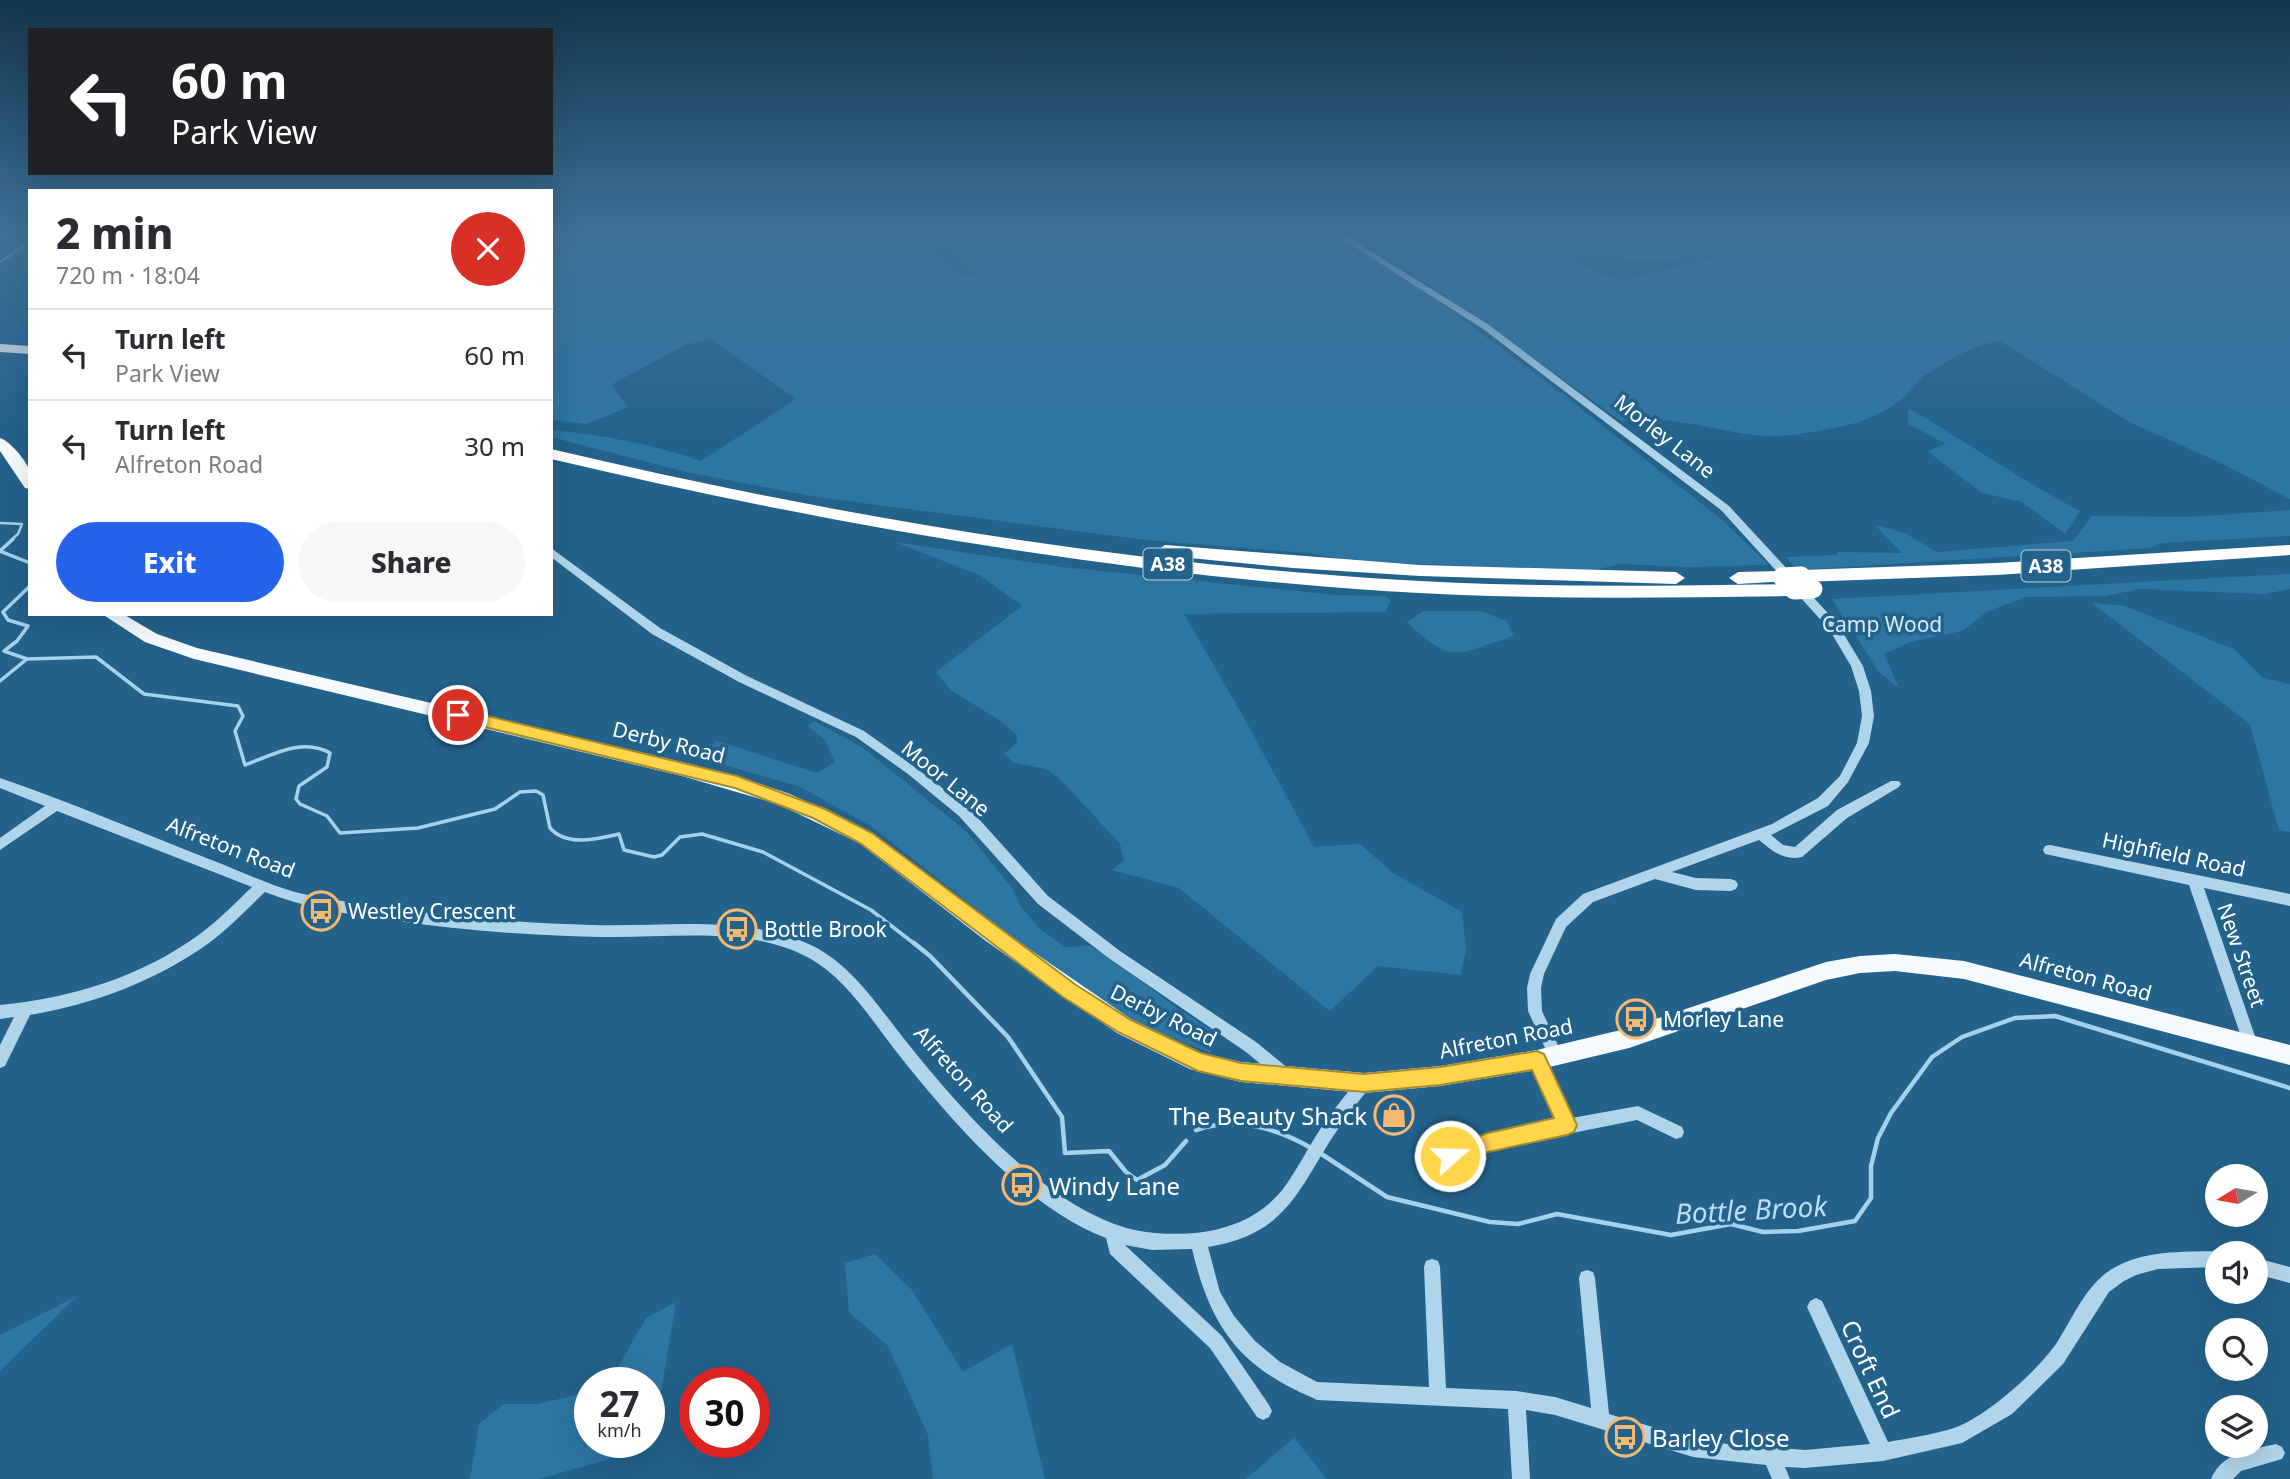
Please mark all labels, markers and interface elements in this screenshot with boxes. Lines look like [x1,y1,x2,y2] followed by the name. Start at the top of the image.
[171,47,288,113] text: 60 m
[56,56,147,147] icon: left
[171,110,317,153] text: Park View
[56,204,173,261] text: 2 min
[451,212,525,286] button: close
[56,259,200,291] text: 720 m · 18:04
[115,321,226,357] text: Turn left
[56,336,94,374] icon: left
[464,337,525,373] text: 60 m
[115,357,220,389] text: Park View
[1609,388,1721,484] street label: Morley Lane
[115,412,226,448] text: Turn left
[56,427,94,465] icon: left
[464,428,525,464] text: 30 m
[115,448,263,480] text: Alfreton Road
[56,522,284,602] button: Exit
[298,522,525,602] button: Share
[1144,548,1192,580] road number: A38
[2022,551,2070,582] road number: A38
[1822,610,1942,638] park label: Camp Wood
[428,685,488,745] pin
[439,696,477,734] icon: arrive
[610,715,728,769] street label: Derby Road
[896,734,996,822] street label: Moor Lane
[163,810,299,884] street label: Alfreton Road
[2100,825,2248,883] street label: Highfield Road
[300,890,342,932] bus stop icon: Westley Crescent
[348,897,516,925] place label: Westley Crescent
[2211,899,2273,1011] street label: New Street
[716,908,758,950] bus stop icon: Bottle Brook
[764,915,888,943] place label: Bottle Brook
[2017,945,2155,1007] street label: Alfreton Road
[1106,977,1222,1053] street label: Derby Road
[1615,998,1657,1040] bus stop icon: Morley Lane
[1663,1005,1784,1033] place label: Morley Lane
[1437,1011,1575,1065] street label: Alfreton Road
[908,1019,1020,1139] street label: Alfreton Road
[1373,1094,1415,1136] shop icon: The Beauty Shack
[1169,1099,1367,1132] place label: The Beauty Shack
[1413,1119,1487,1193] position arrow
[1001,1164,1043,1206] bus stop icon: Windy Lane
[2205,1164,2268,1227] north arrow
[2205,1164,2268,1458] map controls
[1049,1169,1180,1202] place label: Windy Lane
[1674,1186,1829,1232] water label: Bottle Brook
[2205,1241,2268,1304] button: sound
[1834,1314,1908,1424] street label: Croft End
[2205,1318,2268,1381] button: search
[679,1367,770,1458] speed limit sign: 30
[599,1380,640,1427] text: 27
[2205,1395,2268,1458] button: layers
[1604,1416,1646,1458] bus stop icon: Barley Close
[597,1418,642,1442] text: km/h
[1652,1421,1790,1454] place label: Barley Close

